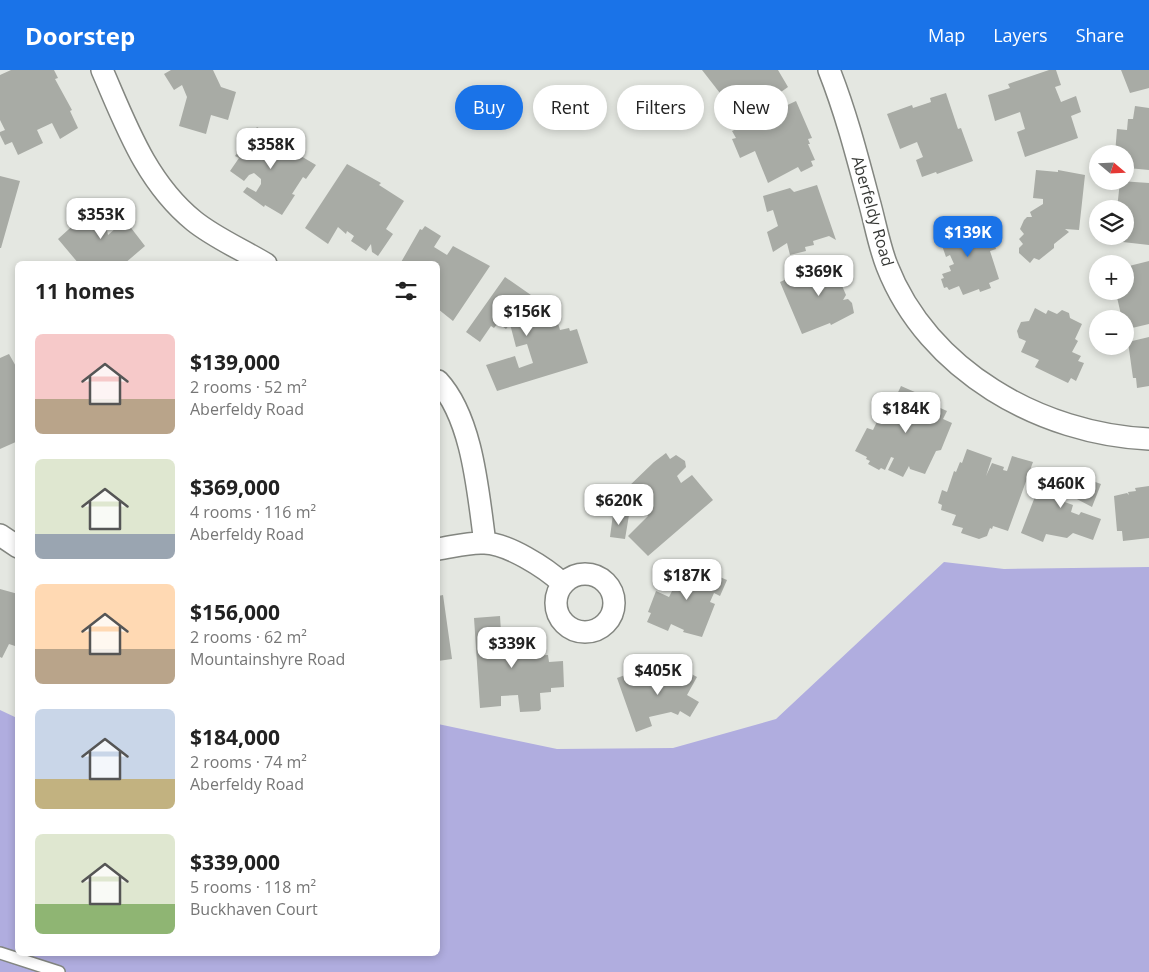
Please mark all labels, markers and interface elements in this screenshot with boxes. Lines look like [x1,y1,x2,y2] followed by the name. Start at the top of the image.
[25,19,135,52] text: Doorstep
[928,23,965,47] text: Map
[993,23,1048,47] text: Layers
[1076,23,1124,47] text: Share
[455,85,523,130] chip: Buy
[533,85,607,130] chip: Rent
[617,85,704,130] chip: Filters
[714,85,788,130] chip: New
[236,128,306,170] pin: $358K
[247,133,295,155] text: $358K
[1089,145,1134,190] north arrow
[1089,145,1134,355] map controls
[847,153,899,269] street label: Aberfeldy Road
[66,198,136,240] pin: $353K
[1089,200,1134,245] button: layers
[77,203,125,225] text: $353K
[933,216,1003,258] pin: $139K
[944,221,992,243] text: $139K
[784,254,854,297] pin: $369K
[1089,255,1134,300] button: +
[795,260,843,282] text: $369K
[35,277,135,305] text: 11 homes
[392,277,420,305] icon: filters
[492,294,562,337] pin: $156K
[503,300,551,322] text: $156K
[1089,310,1134,355] button: −
[190,348,280,376] text: $139,000
[75,354,135,414] icon: home
[190,376,307,398] text: 2 rooms · 52 m²
[871,392,941,434] pin: $184K
[882,397,930,419] text: $184K
[190,398,304,420] text: Aberfeldy Road
[1026,466,1096,509] pin: $460K
[1037,472,1085,494] text: $460K
[190,473,280,501] text: $369,000
[75,479,135,539] icon: home
[584,484,654,526] pin: $620K
[595,489,643,511] text: $620K
[190,501,316,523] text: 4 rooms · 116 m²
[190,523,304,545] text: Aberfeldy Road
[652,558,722,601] pin: $187K
[663,564,711,586] text: $187K
[190,598,280,626] text: $156,000
[75,604,135,664] icon: home
[190,626,307,648] text: 2 rooms · 62 m²
[477,626,547,669] pin: $339K
[488,632,536,654] text: $339K
[190,648,345,670] text: Mountainshyre Road
[623,654,693,696] pin: $405K
[634,659,682,681] text: $405K
[190,723,280,751] text: $184,000
[75,729,135,789] icon: home
[190,751,307,773] text: 2 rooms · 74 m²
[190,773,304,795] text: Aberfeldy Road
[190,848,280,876] text: $339,000
[75,854,135,914] icon: home
[190,876,316,898] text: 5 rooms · 118 m²
[190,898,318,920] text: Buckhaven Court

